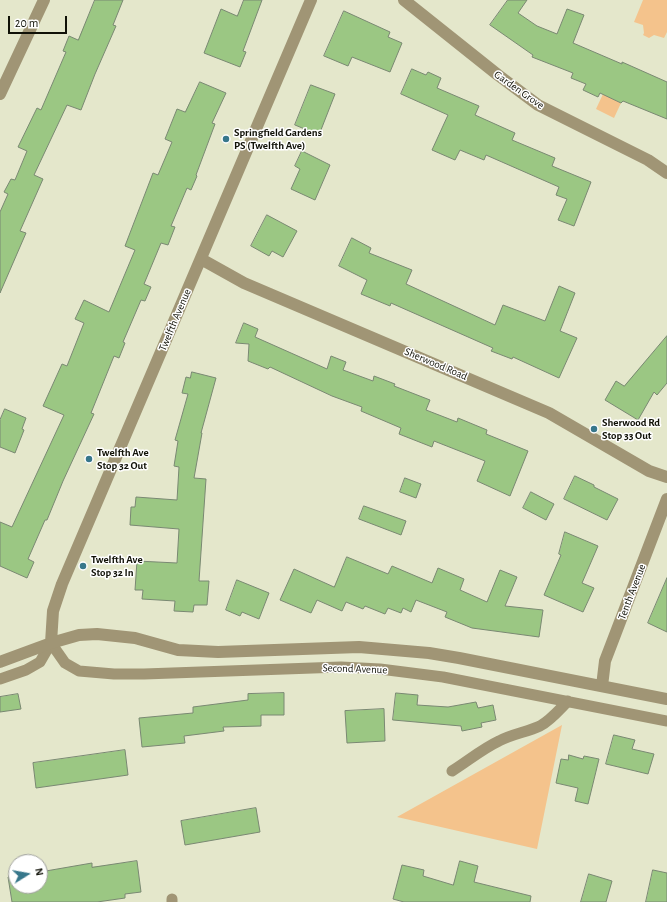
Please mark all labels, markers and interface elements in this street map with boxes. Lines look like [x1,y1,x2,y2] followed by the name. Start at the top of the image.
[10,8,69,34] scale bar
[15,17,38,29] text: 20 m
[491,68,547,112] street label: Garden Grove
[234,126,322,152] place label: Springfield Gardens PS (Twelfth Ave)
[221,134,231,144] marker: Springfield Gardens PS (Twelfth Ave)
[156,287,194,353] street label: Twelfth Avenue
[403,345,469,383] street label: Sherwood Road
[602,416,660,442] place label: Sherwood Rd Stop 33 Out
[589,424,599,434] marker: Sherwood Rd Stop 33 Out
[97,446,149,472] place label: Twelfth Ave Stop 32 Out
[84,454,94,464] marker: Twelfth Ave Stop 32 Out
[91,553,143,579] place label: Twelfth Ave Stop 32 In
[78,561,88,571] marker: Twelfth Ave Stop 32 In
[615,562,649,622] street label: Tenth Avenue
[322,661,388,677] street label: Second Avenue
[8,854,48,894] north arrow
[33,867,45,877] text: N

